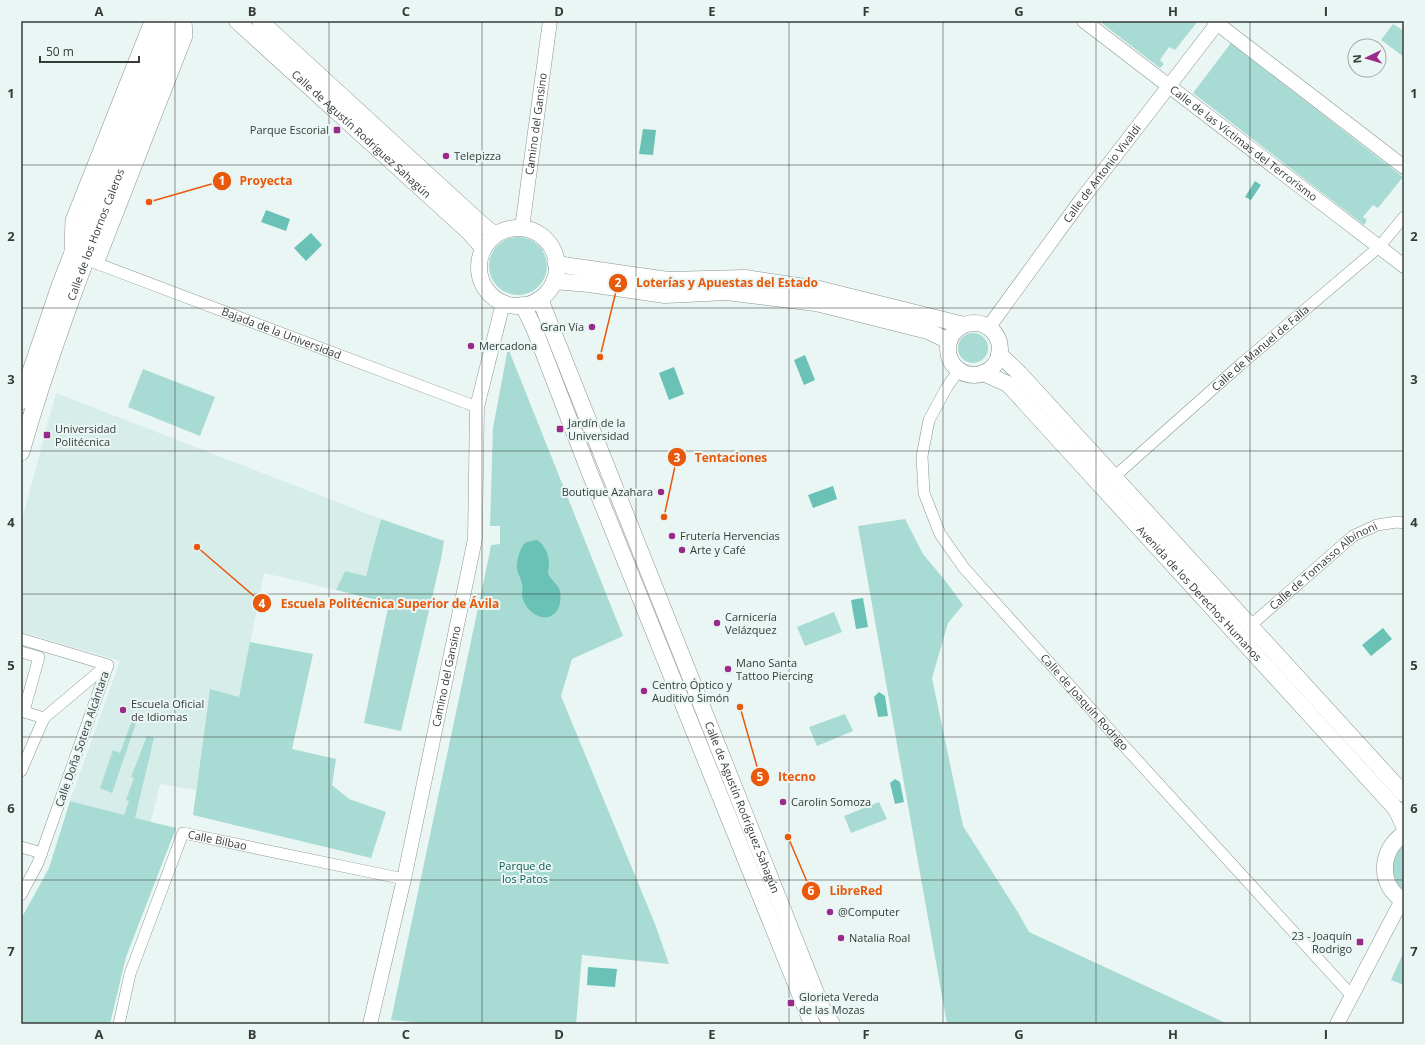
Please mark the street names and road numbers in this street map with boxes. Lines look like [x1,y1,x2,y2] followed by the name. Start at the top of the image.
[289,66,435,201] street label: Calle de Agustín Rodríguez Sahagún
[521,71,550,176] street label: Camino del Gansino
[1167,82,1321,204] street label: Calle de las Víctimas del Terrorismo
[1059,121,1144,225] street label: Calle de Antonio Vivaldi
[63,166,127,302] street label: Calle de los Hornos Caleros
[1208,302,1312,394] street label: Calle de Manuel de Falla
[220,303,344,362] street label: Bajada de la Universidad
[1266,518,1379,613] street label: Calle de Tomasso Albinoni
[1134,522,1265,664] street label: Avenida de los Derechos Humanos
[428,624,464,728] street label: Camino del Gansino
[1038,650,1133,753] street label: Calle de Joaquín Rodrigo
[51,669,112,809] street label: Calle Doña Sotera Alcántara
[702,719,784,895] street label: Calle de Agustín Rodríguez Sahagún
[187,826,249,853] street label: Calle Bilbao

